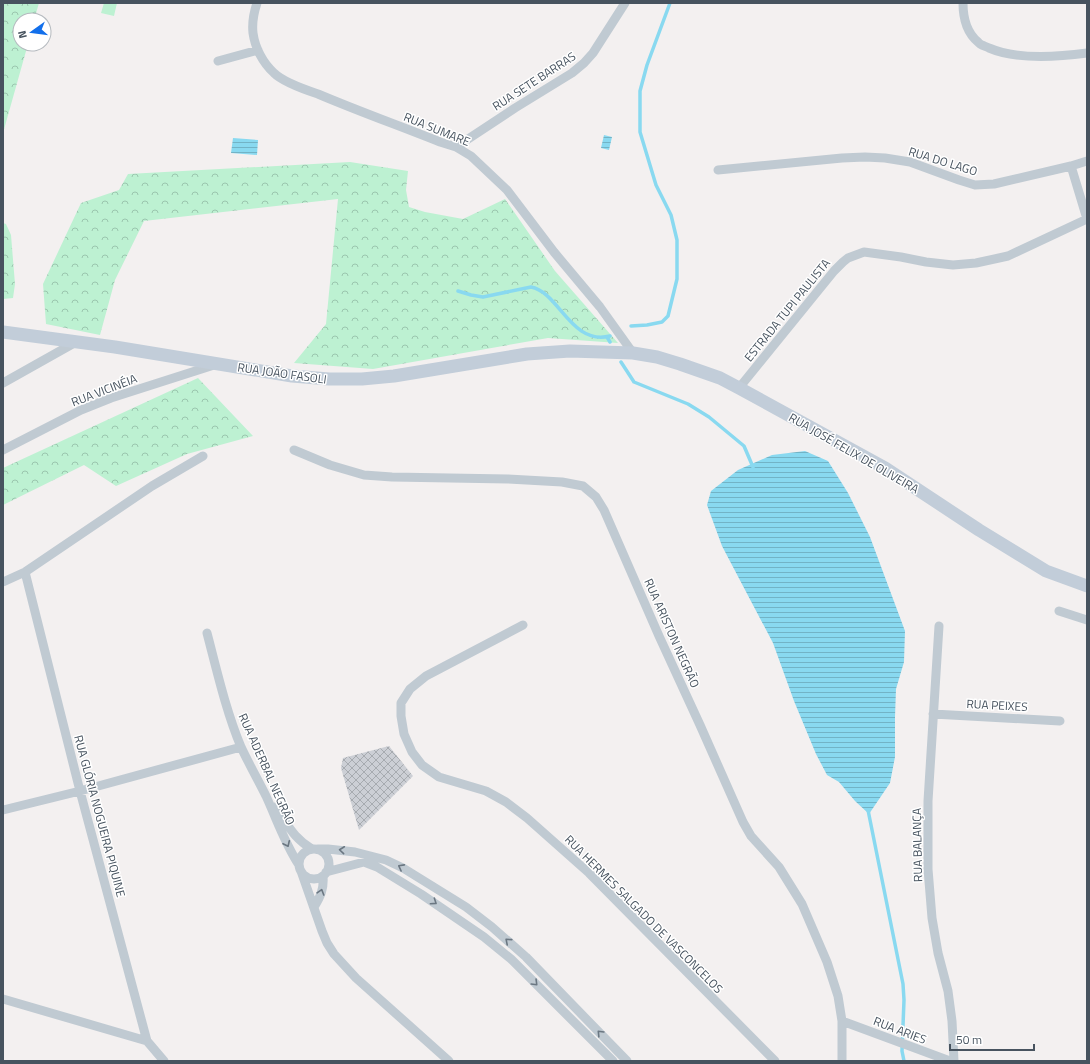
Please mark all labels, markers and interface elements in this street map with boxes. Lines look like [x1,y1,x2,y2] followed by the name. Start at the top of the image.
[12,12,52,52] north arrow
[14,29,31,40] text: N
[488,47,580,115] street label: RUA SETE BARRAS
[401,107,473,151] street label: RUA SUMARE
[906,142,980,181] street label: RUA DO LAGO
[739,254,835,366] street label: ESTRADA TUPI PAULISTA
[236,357,328,389] street label: RUA JOÃO FASOLI
[68,369,140,411] street label: RUA VICINÉIA
[785,408,923,498] street label: RUA JOSÉ FELIX DE OLIVEIRA
[639,575,705,691] street label: RUA ARISTON NEGRÃO
[966,694,1028,716] street label: RUA PEIXES
[234,710,300,828] street label: RUA ADERBAL NEGRÃO
[69,733,131,899] street label: RUA GLÓRIA NOGUEIRA PIQUINE
[907,808,927,882] street label: RUA BALANÇA
[560,830,728,998] street label: RUA HERMES SALGADO DE VASCONCELOS
[282,840,290,848] one-way arrow
[339,846,345,855] one-way arrow
[398,864,405,872] one-way arrow
[316,889,325,896] one-way arrow
[430,898,437,905] one-way arrow
[505,938,513,945] one-way arrow
[530,978,538,986] one-way arrow
[871,1011,929,1049] street label: RUA ARIES
[950,1026,1034,1052] scale bar
[597,1030,604,1038] one-way arrow
[956,1030,982,1049] text: 50 m

